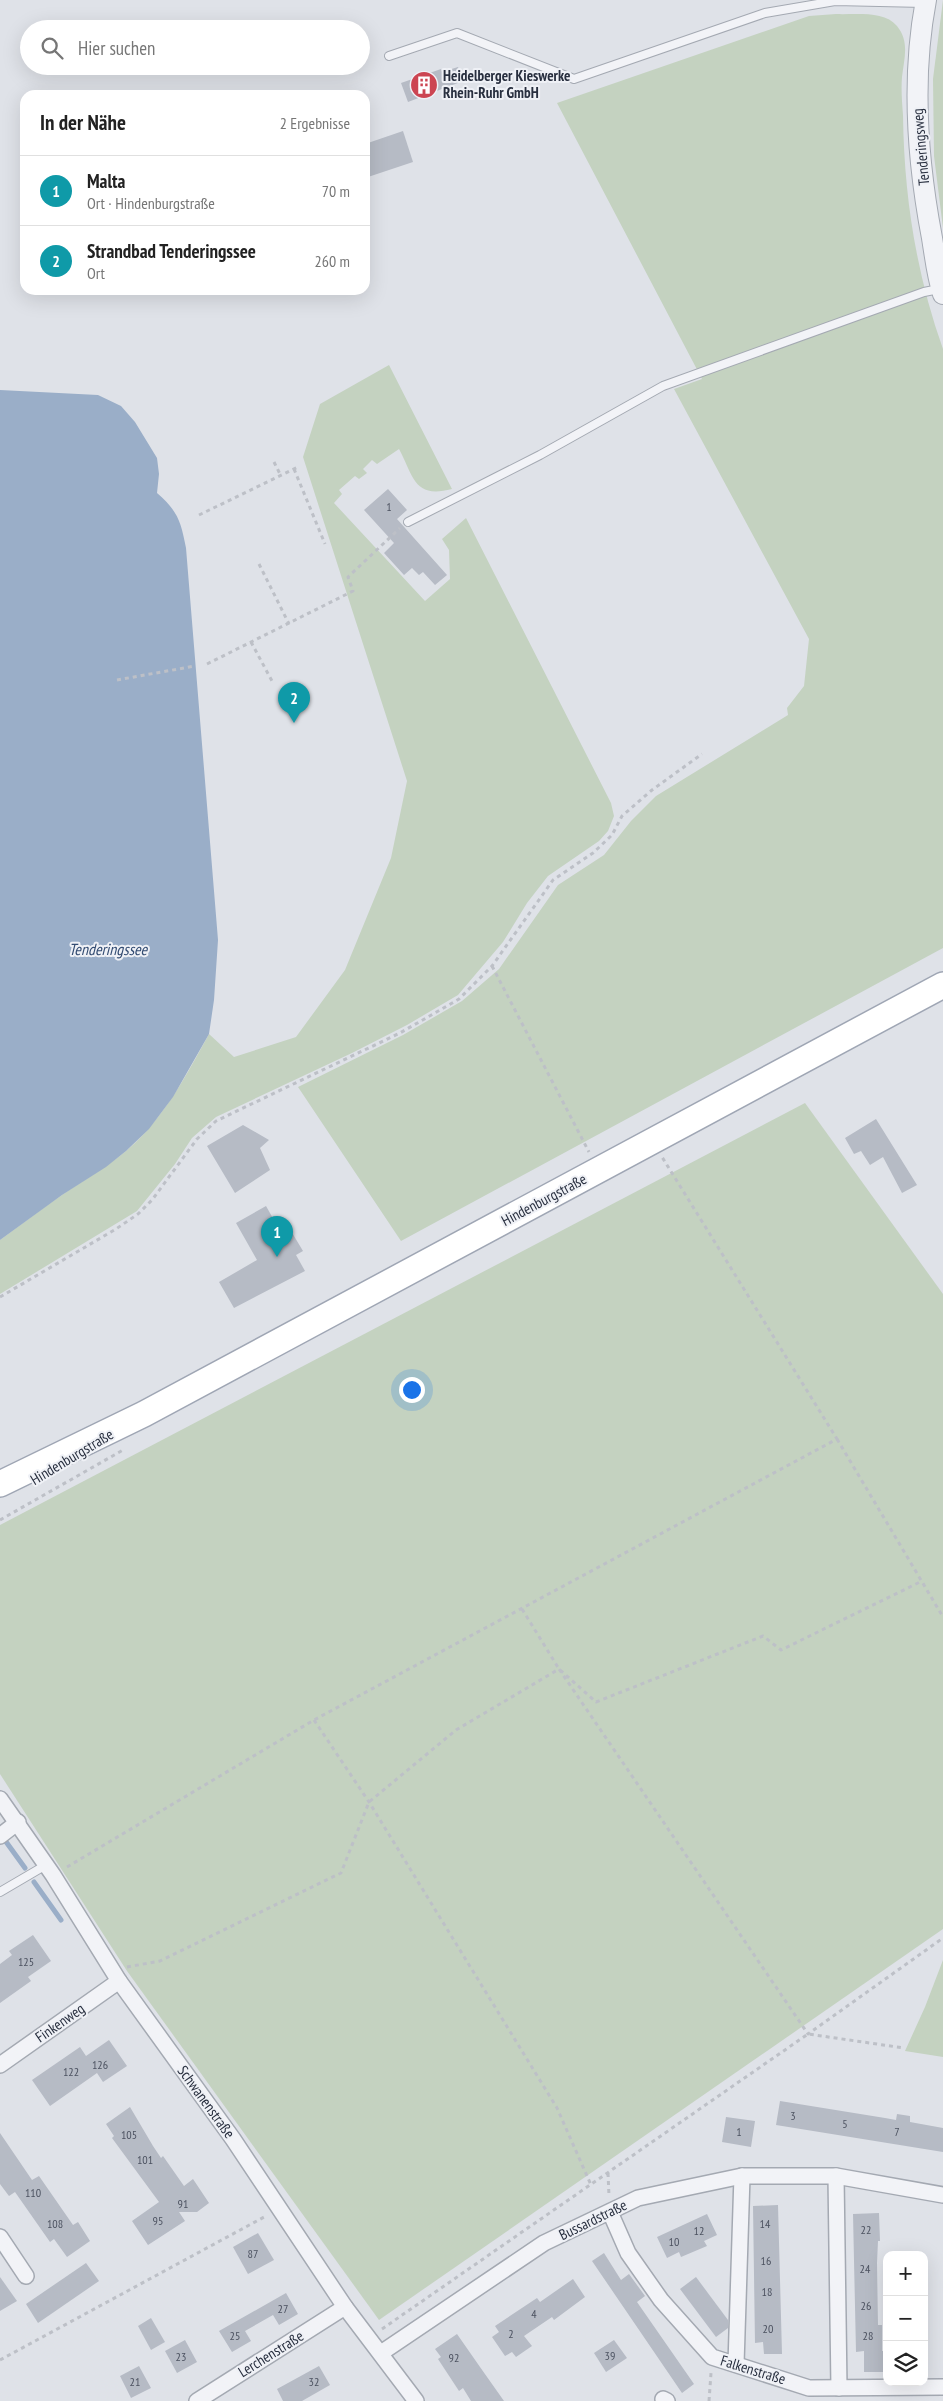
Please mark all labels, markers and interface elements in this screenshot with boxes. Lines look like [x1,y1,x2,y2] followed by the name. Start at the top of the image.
[20,20,370,75] search box
[38,34,66,62] icon: search
[78,36,155,60] text: Hier suchen
[443,66,570,102] place label: Heidelberger Kieswerke Rhein-Ruhr GmbH
[409,70,439,100] building icon: Heidelberger Kieswerke Rhein-Ruhr GmbH
[908,108,933,186] street label: Tenderingsweg
[40,109,126,136] text: In der Nähe
[280,113,350,133] text: 2 Ergebnisse
[87,169,125,193] text: Malta
[52,181,60,201] text: 1
[322,181,350,201] text: 70 m
[87,193,215,213] text: Ort · Hindenburgstraße
[87,239,256,263] text: Strandbad Tenderingssee
[52,251,60,271] text: 2
[315,251,350,271] text: 260 m
[87,263,105,283] text: Ort
[386,499,392,514] house number: 1
[278,682,310,723] pin: 2
[69,939,149,959] water label: Tenderingssee
[498,1169,590,1230] street label: Hindenburgstraße
[261,1216,293,1257] pin: 1
[399,1377,425,1403] your location
[27,1424,117,1489] street label: Hindenburgstraße
[18,1954,34,1969] house number: 125
[31,1999,88,2046] street label: Finkenweg
[92,2057,108,2072] house number: 126
[174,2062,239,2142] street label: Schwanenstraße
[63,2064,79,2079] house number: 122
[790,2108,796,2123] house number: 3
[842,2116,848,2131] house number: 5
[736,2124,742,2139] house number: 1
[894,2124,900,2139] house number: 7
[121,2127,137,2142] house number: 105
[137,2152,153,2167] house number: 101
[25,2185,41,2200] house number: 110
[556,2195,630,2244] street label: Bussardstraße
[178,2196,188,2211] house number: 91
[153,2213,163,2228] house number: 95
[47,2216,63,2231] house number: 108
[760,2216,771,2231] house number: 14
[861,2222,871,2237] house number: 22
[694,2223,704,2238] house number: 12
[669,2234,679,2249] house number: 10
[248,2246,258,2261] house number: 87
[883,2251,928,2386] map controls
[883,2251,928,2296] button: +
[761,2253,771,2268] house number: 16
[860,2261,871,2276] house number: 24
[762,2284,772,2299] house number: 18
[883,2296,928,2341] button: −
[861,2298,871,2313] house number: 26
[278,2301,288,2316] house number: 27
[531,2306,537,2321] house number: 4
[763,2321,773,2336] house number: 20
[235,2326,307,2381] street label: Lerchenstraße
[508,2326,514,2341] house number: 2
[230,2328,240,2343] house number: 25
[863,2328,873,2343] house number: 28
[883,2341,928,2386] button: layers
[605,2348,615,2363] house number: 39
[176,2349,186,2364] house number: 23
[449,2350,459,2365] house number: 92
[718,2351,788,2388] street label: Falkenstraße
[130,2374,140,2389] house number: 21
[309,2374,319,2389] house number: 32

